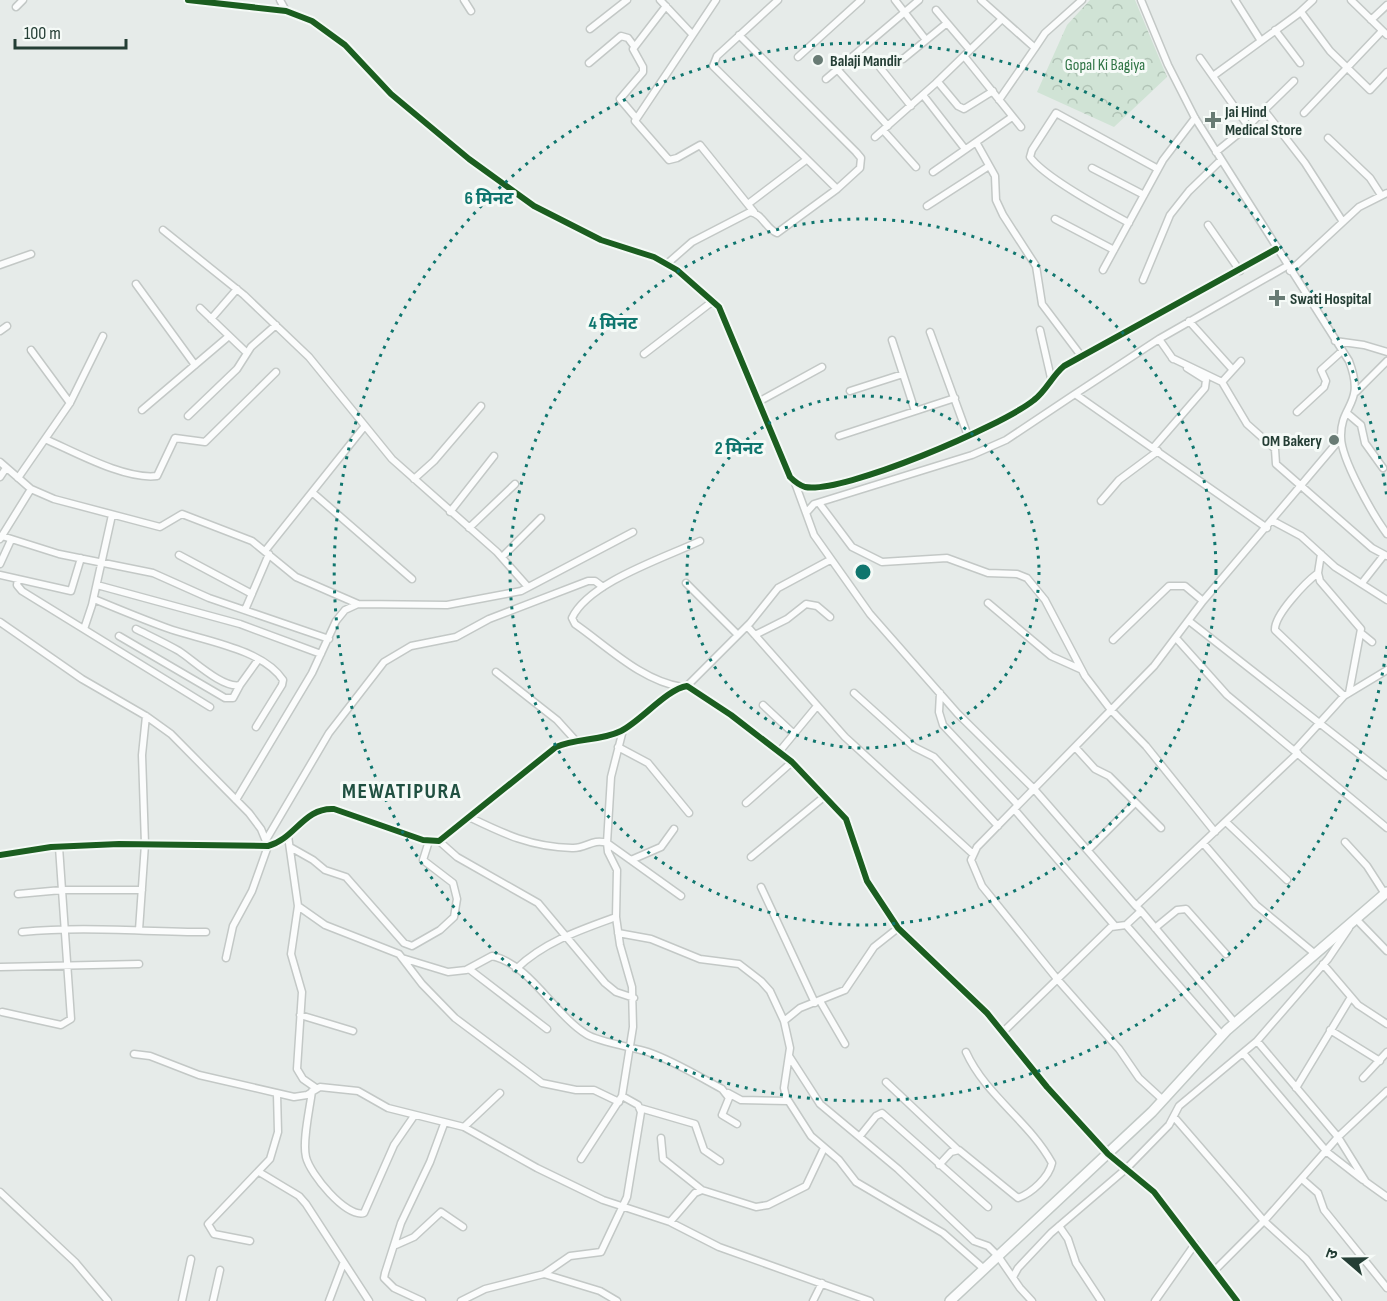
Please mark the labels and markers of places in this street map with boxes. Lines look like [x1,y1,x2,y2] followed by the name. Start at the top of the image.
[830,52,902,71] place label: Balaji Mandir
[811,53,825,67] marker: Balaji Mandir
[1224,103,1302,140] place label: Jai Hind Medical Store
[1206,113,1220,127] marker: Jai Hind Medical Store
[1268,289,1286,307] marker: Swati Hospital
[1290,290,1371,309] place label: Swati Hospital
[1262,432,1322,451] place label: OM Bakery
[1327,433,1341,447] marker: OM Bakery
[853,562,873,582] centre of rings

